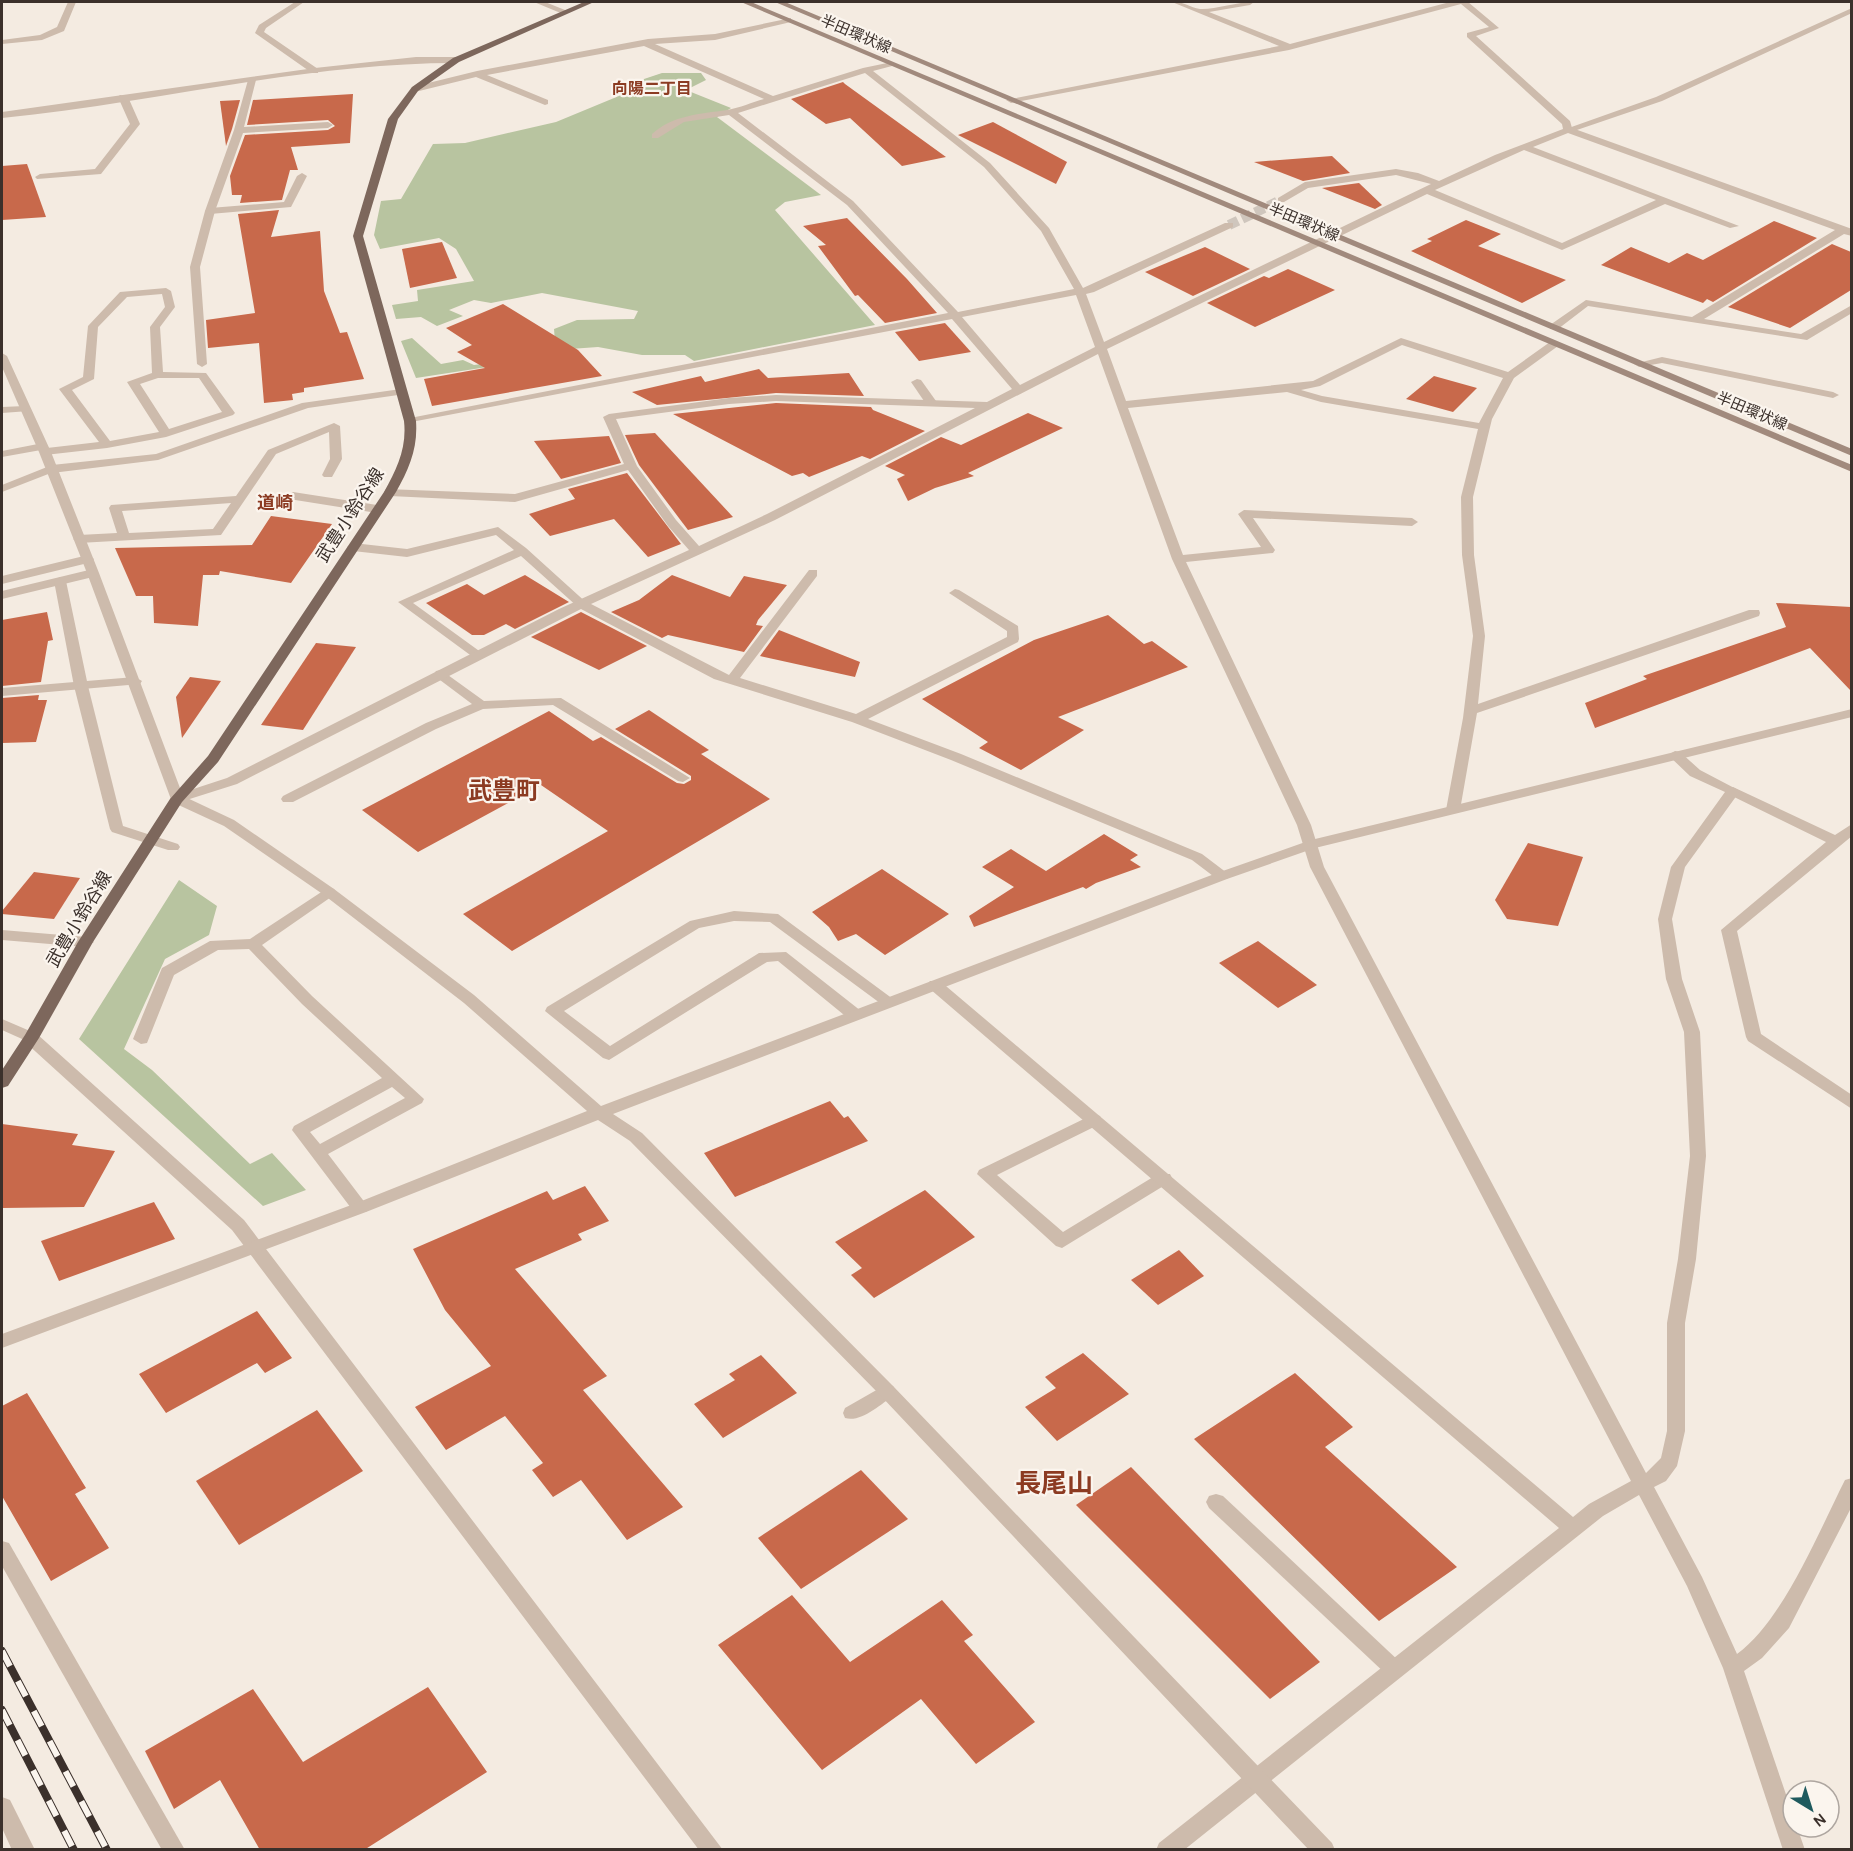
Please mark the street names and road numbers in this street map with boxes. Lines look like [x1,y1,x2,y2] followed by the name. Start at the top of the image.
[818,11,894,57] street label: 半田環状線
[1266,199,1342,245] street label: 半田環状線
[1714,388,1790,434] street label: 半田環状線
[311,464,389,566] street label: 武豊小鈴谷線
[42,867,116,971] street label: 武豊小鈴谷線

